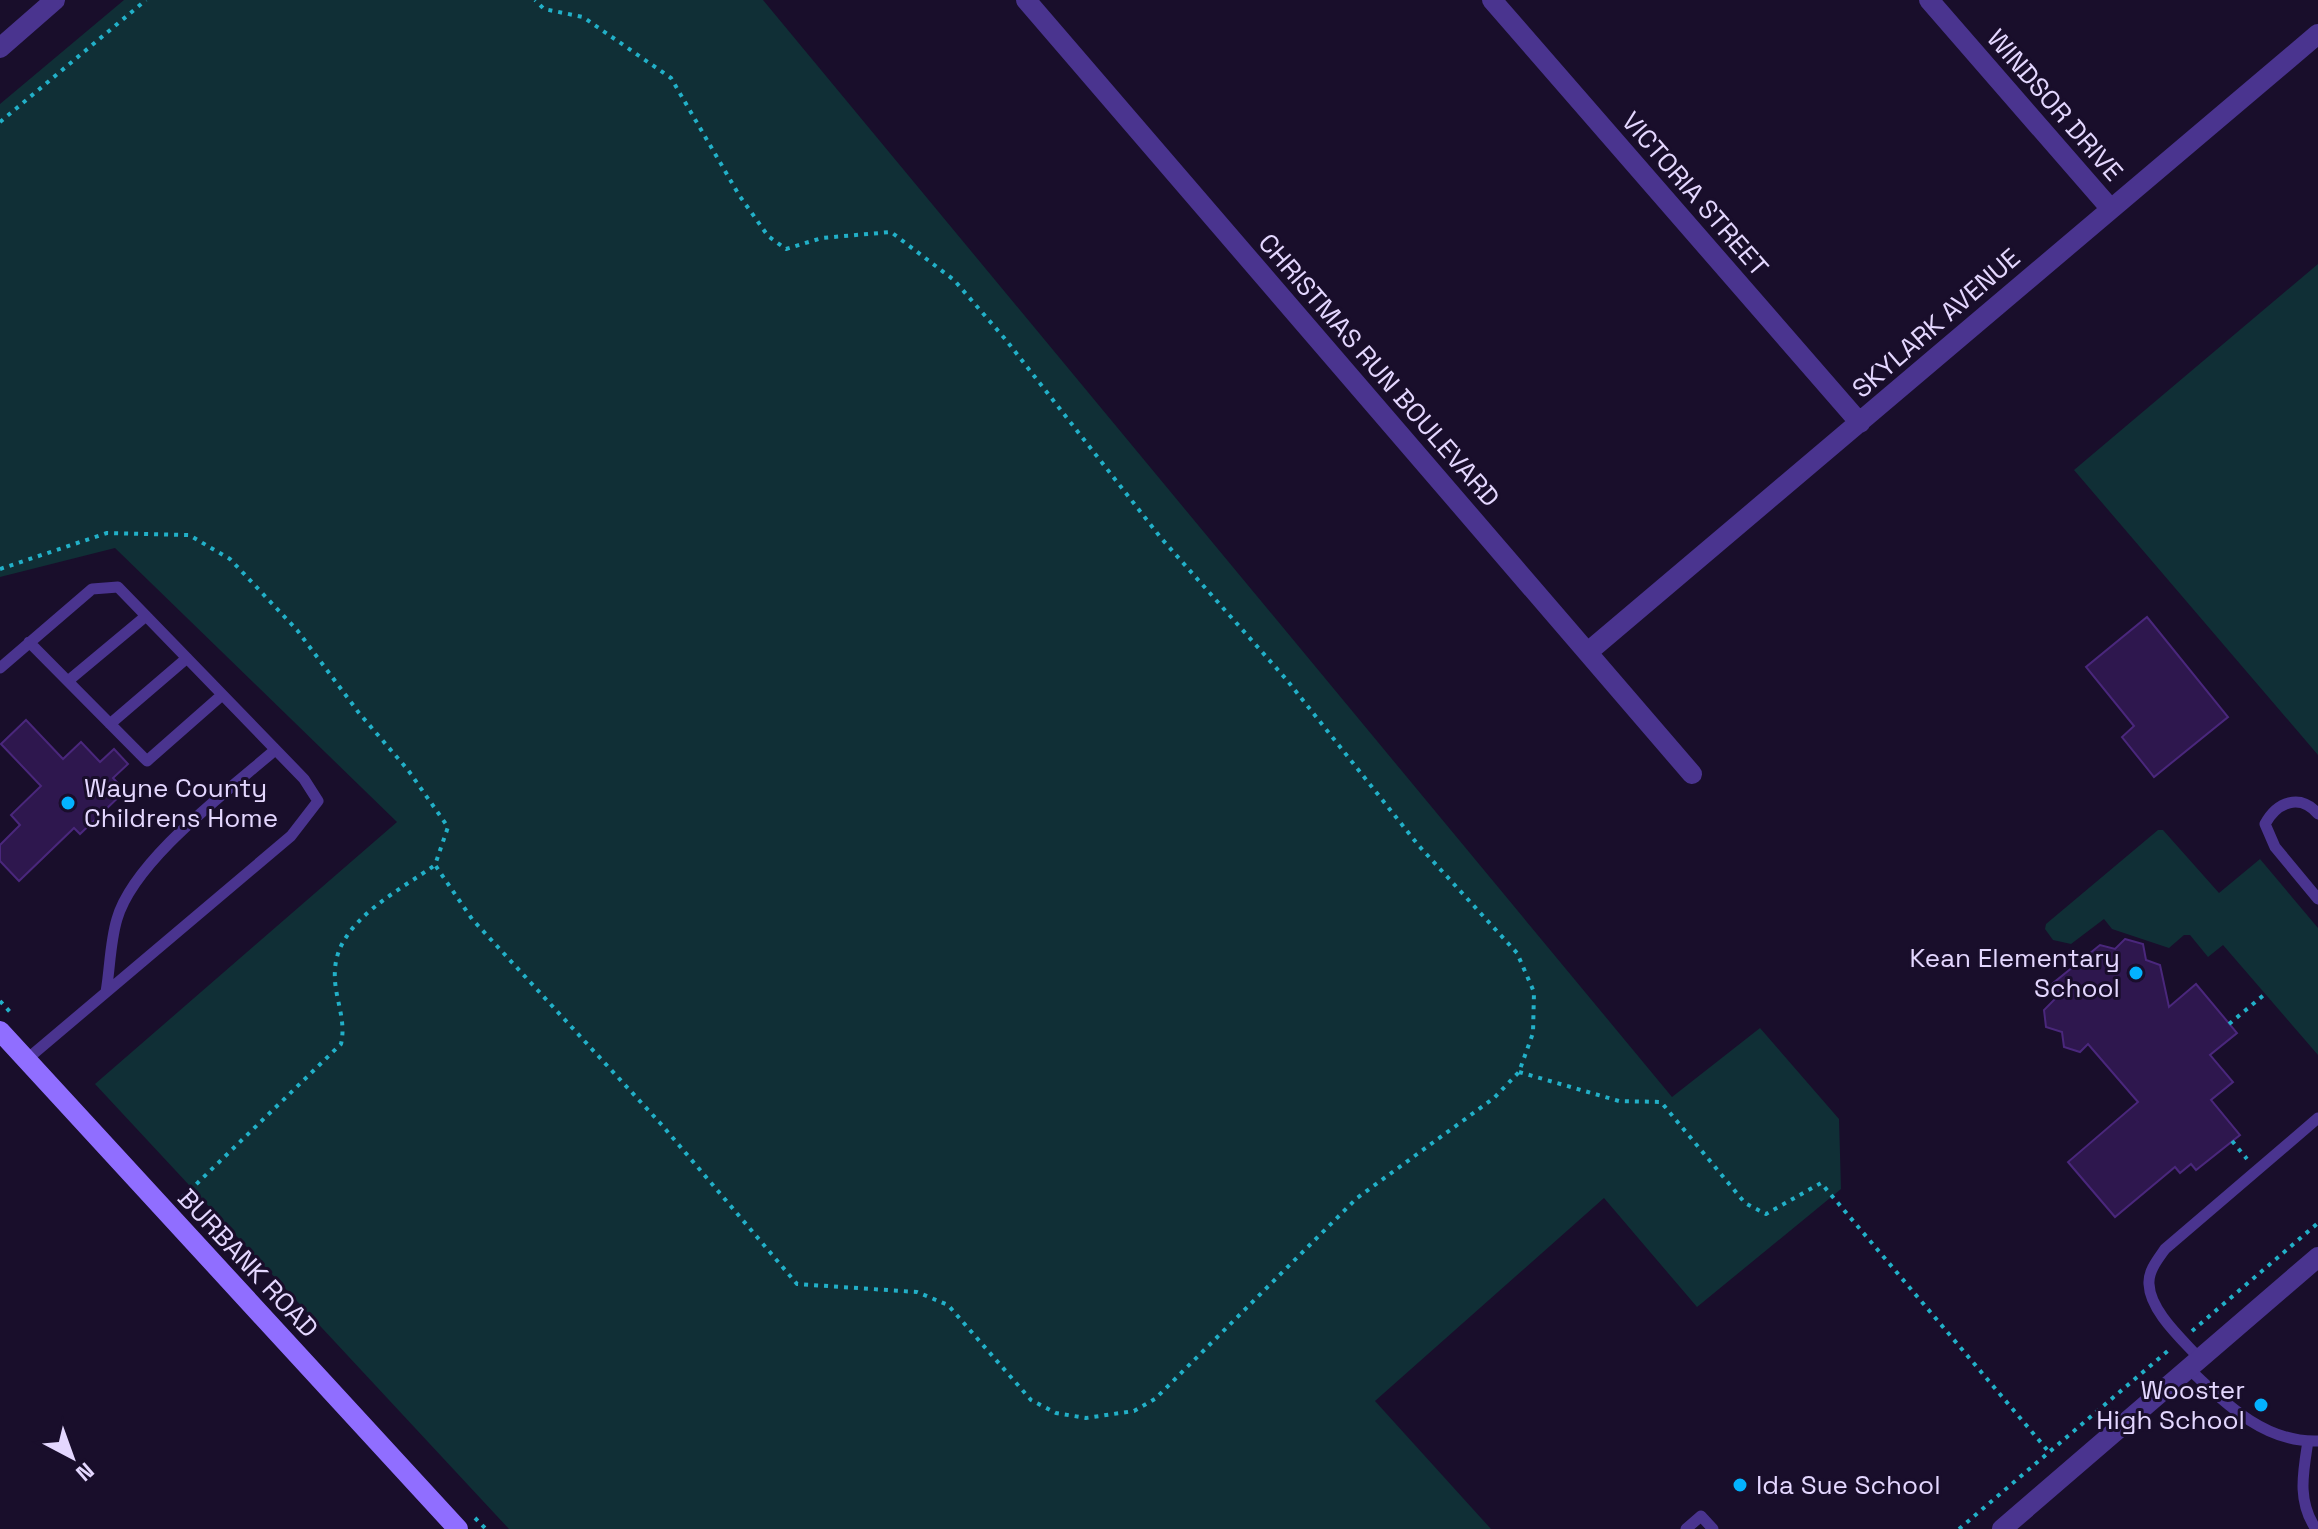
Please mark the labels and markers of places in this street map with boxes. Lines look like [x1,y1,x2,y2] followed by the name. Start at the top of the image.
[84,771,278,835] place label: Wayne County Childrens Home
[59,794,77,812] marker: Wayne County Childrens Home
[1909,941,2120,1005] place label: Kean Elementary School
[2127,964,2145,982] marker: Kean Elementary School
[2096,1373,2245,1437] place label: Wooster High School
[2252,1396,2270,1414] marker: Wooster High School
[1756,1468,1941,1502] place label: Ida Sue School
[1731,1476,1749,1494] marker: Ida Sue School

